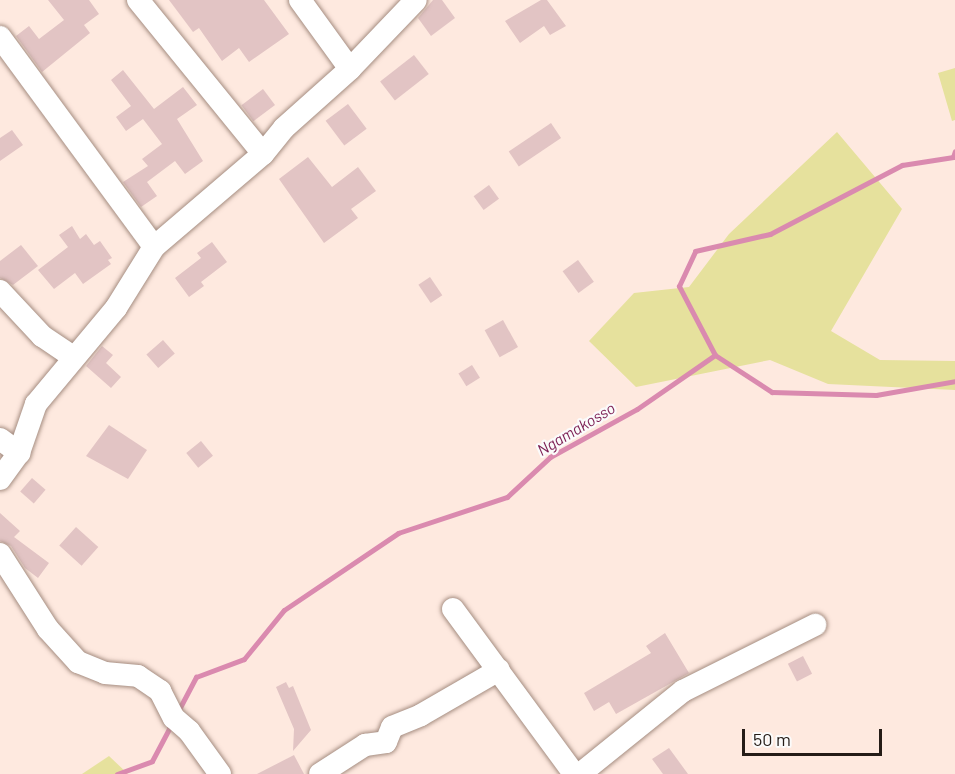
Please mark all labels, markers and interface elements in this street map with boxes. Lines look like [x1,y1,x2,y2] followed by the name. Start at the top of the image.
[533,398,619,460] water label: Ngamakosso
[745,717,884,755] scale bar
[753,728,791,750] text: 50 m

